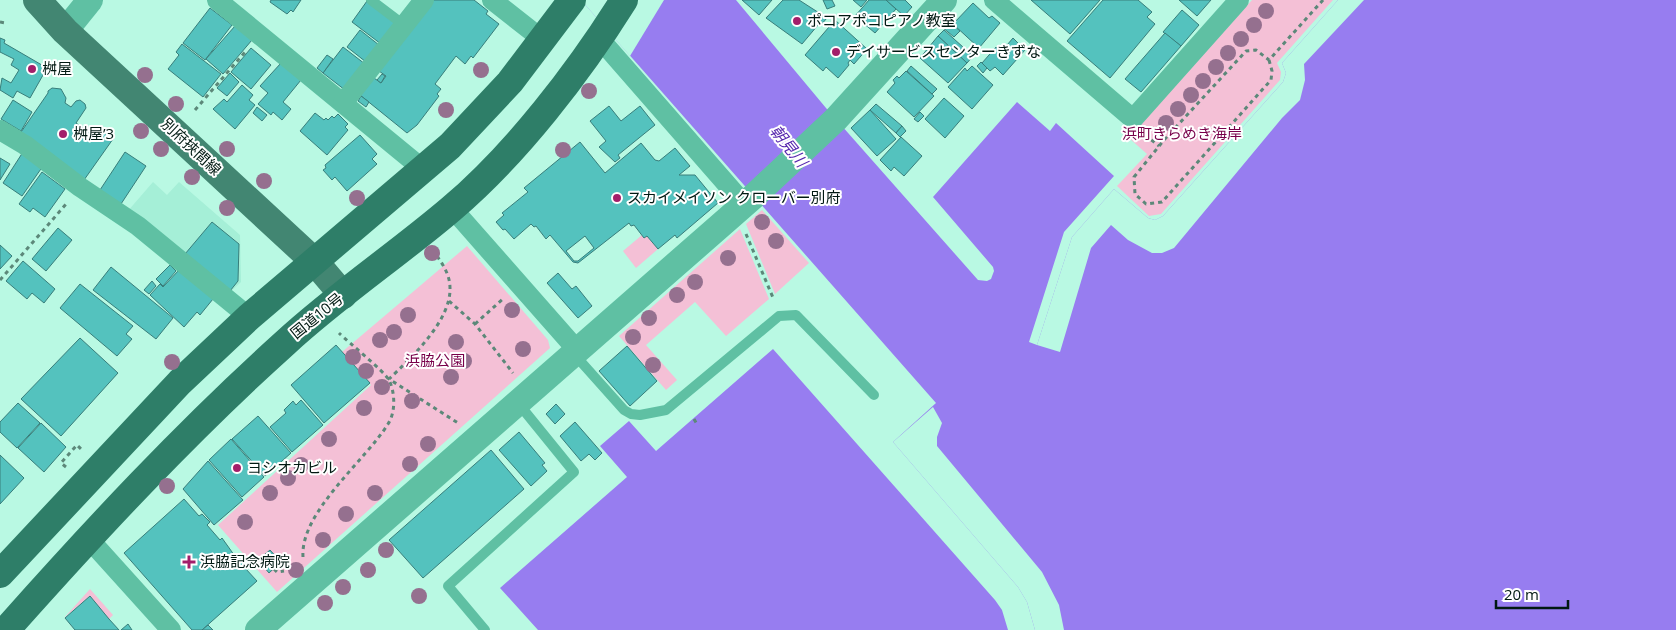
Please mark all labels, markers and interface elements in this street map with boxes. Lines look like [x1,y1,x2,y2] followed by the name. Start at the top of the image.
[807,10,956,30] place label: ポコアポコピアノ教室
[791,15,803,27] marker: ポコアポコピアノ教室
[846,41,1041,61] place label: デイサービスセンターきずな
[830,46,842,58] marker: デイサービスセンターきずな
[42,58,72,78] place label: 桝屋
[26,63,38,75] marker: 桝屋
[157,113,226,179] street label: 別府挾間線
[765,120,814,173] water label: 朝見川
[73,123,114,143] place label: 桝屋’3
[1122,123,1242,143] park label: 浜町きらめき海岸
[57,128,69,140] marker: 桝屋’3
[627,187,841,207] place label: スカイメイソン クローバー別府
[611,192,623,204] marker: スカイメイソン クローバー別府
[286,288,347,343] street label: 国道10号
[405,350,465,370] park label: 浜脇公園
[247,457,337,477] place label: ヨシオカビル
[231,462,243,474] marker: ヨシオカビル
[200,551,290,571] place label: 浜脇記念病院
[182,555,196,569] marker: 浜脇記念病院
[1496,578,1568,610] scale bar
[1504,584,1539,604] text: 20 m

